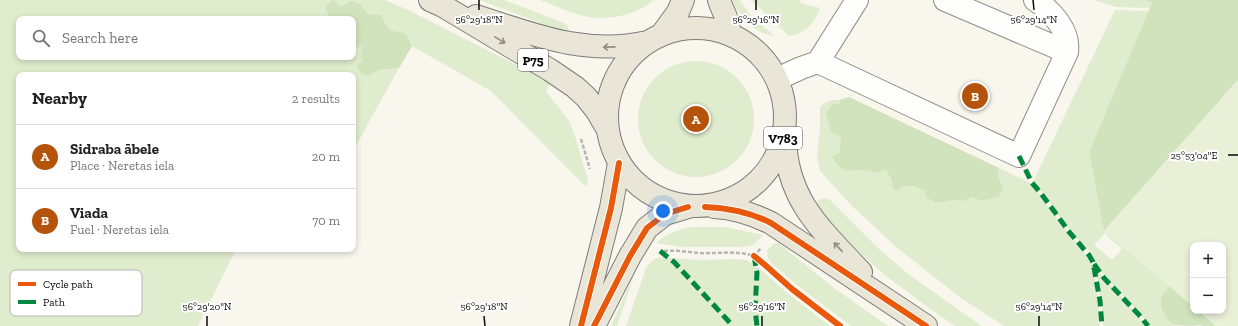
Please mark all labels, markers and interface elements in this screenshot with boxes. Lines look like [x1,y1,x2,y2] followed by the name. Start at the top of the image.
[455,14,503,26] text: 56°29'18"N
[732,14,780,26] text: 56°29'16"N
[1011,14,1058,26] text: 56°29'14"N
[16,16,356,60] search box
[30,27,52,49] icon: search
[62,29,138,47] text: Search here
[494,37,506,45] one-way arrow
[603,43,616,51] one-way arrow
[518,49,548,71] road number: P75
[962,81,988,111] pin: B
[32,88,87,108] text: Nearby
[292,91,340,106] text: 2 results
[683,104,709,134] pin: A
[764,127,802,149] road number: V783
[70,140,159,158] text: Sidraba ābele
[41,149,49,164] text: A
[312,149,340,164] text: 20 m
[1171,150,1217,162] text: 25°53'04"E
[70,158,174,173] text: Place · Neretas iela
[653,201,673,221] your location
[70,204,108,222] text: Viada
[41,213,49,228] text: B
[312,213,340,228] text: 70 m
[70,222,169,237] text: Fuel · Neretas iela
[833,242,842,252] one-way arrow
[1190,242,1226,314] map controls
[1190,242,1226,278] button: +
[10,270,142,316] legend
[43,278,94,291] text: Cycle path
[1190,278,1226,314] button: −
[43,296,66,309] text: Path
[183,301,232,313] text: 56°29'20"N
[460,301,508,313] text: 56°29'18"N
[738,301,786,313] text: 56°29'16"N
[1016,301,1063,313] text: 56°29'14"N

